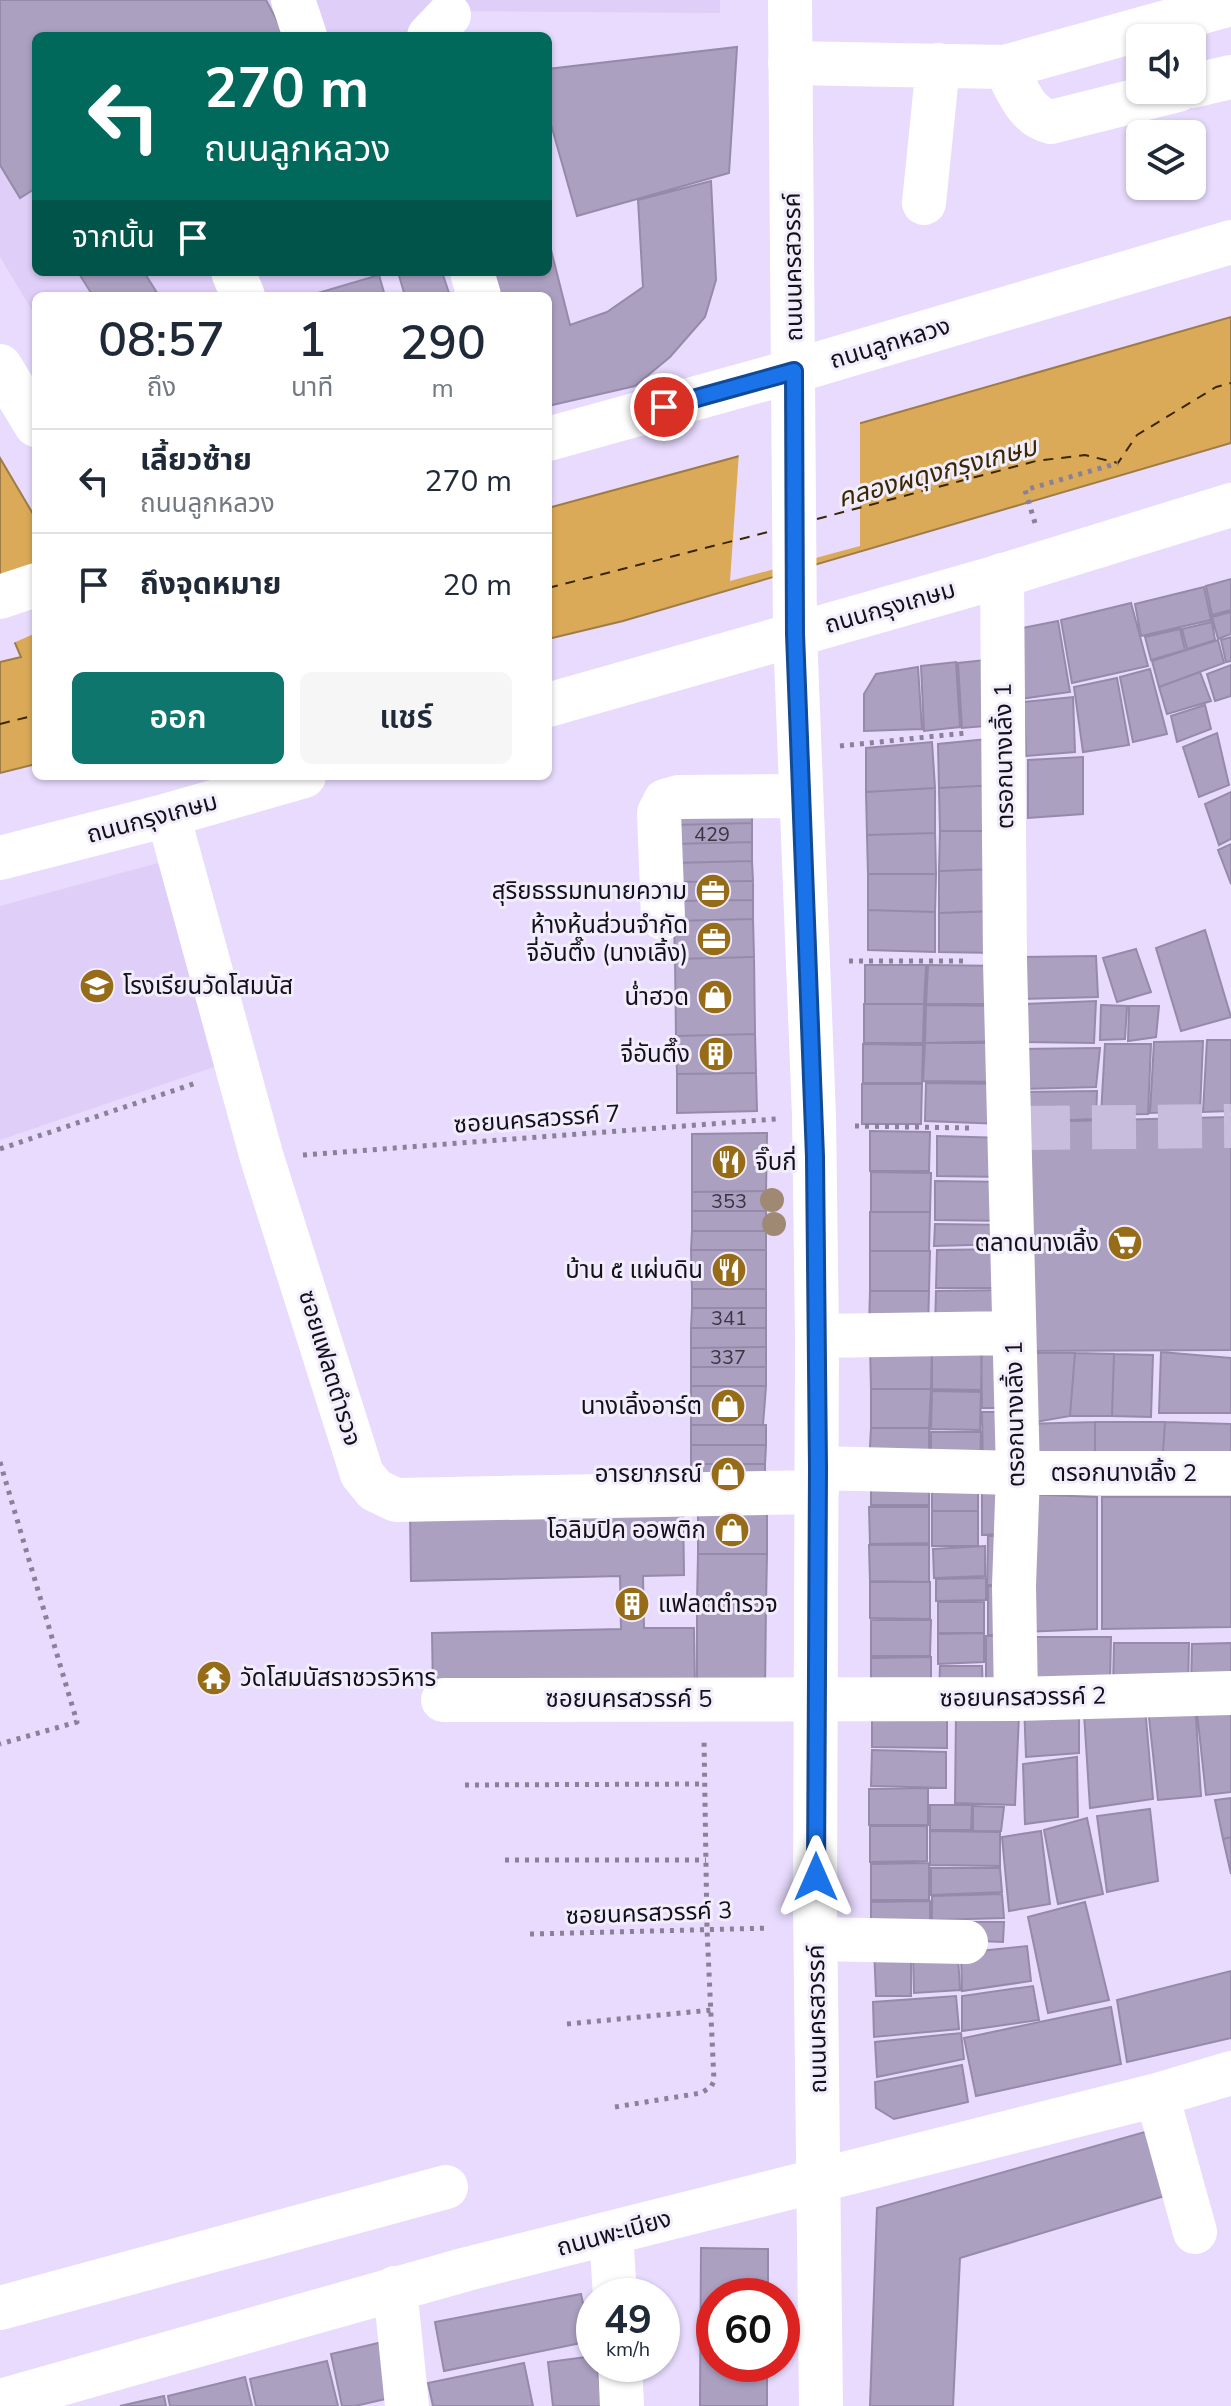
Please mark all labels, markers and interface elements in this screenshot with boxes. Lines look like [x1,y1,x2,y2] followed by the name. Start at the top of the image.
[1126,24,1206,200] map controls
[1126,24,1206,104] button: sound
[204,50,369,127] text: 270 m
[72,64,176,168] icon: left
[1126,120,1206,200] button: layers
[204,125,391,174] text: ถนนลูกหลวง
[776,192,810,342] street label: ถนนนครสวรรค์
[171,216,215,260] icon: arrive
[72,217,155,258] text: จากนั้น
[98,307,225,373] text: 08:57
[298,307,326,373] text: 1
[399,310,486,376] text: 290
[826,310,954,376] street label: ถนนลูกหลวง
[147,370,176,405] text: ถึง
[291,370,333,405] text: นาที
[431,371,454,406] text: m
[630,373,698,441] pin
[642,385,686,429] icon: arrive
[834,429,1042,516] water label: คลองผดุงกรุงเกษม
[140,440,252,481] text: เลี้ยวซ้าย
[72,459,116,503] icon: left
[425,461,512,502] text: 270 m
[140,486,275,521] text: ถนนลูกหลวง
[72,563,116,607] icon: arrive
[140,564,281,605] text: ถึงจุดหมาย
[443,565,512,606] text: 20 m
[821,573,959,641] street label: ถนนกรุงเกษม
[72,672,284,764] button: ออก
[300,672,512,764] button: แชร์
[987,682,1021,830] street label: ตรอกนางเลิ้ง 1
[83,785,221,851] street label: ถนนกรุงเกษม
[694,821,730,848] house number: 429
[694,872,732,910] office icon: สุริยธรรมทนายความ
[492,875,687,907] place label: สุริยธรรมทนายความ
[526,909,688,969] place label: ห้างหุ้นส่วนจำกัด จี่อันตึ๊ง (นางเลิ้ง)
[695,920,733,958] office icon: ห้างหุ้นส่วนจำกัด จี่อันตึ๊ง (นางเลิ้ง)
[78,967,116,1005] school or university icon: โรงเรียนวัดโสมนัส
[123,970,293,1002] place label: โรงเรียนวัดโสมนัส
[696,978,734,1016] shop icon: น่ำฮวด
[625,980,689,1013] place label: น่ำฮวด
[697,1035,735,1073] building icon: จี่อันตึ๊ง
[621,1037,690,1070] place label: จี่อันตึ๊ง
[453,1097,621,1141] street label: ซอยนครสวรรค์ 7
[710,1143,748,1181] restaurant icon: จิ๊บกี่
[755,1145,797,1178] place label: จิ๊บกี่
[711,1188,747,1215] house number: 353
[1106,1224,1144,1262] supermarket icon: ตลาดนางเลิ้ง
[975,1227,1099,1259] place label: ตลาดนางเลิ้ง
[710,1251,748,1289] restaurant icon: บ้าน ๕ แผ่นดิน
[565,1254,703,1286] place label: บ้าน ๕ แผ่นดิน
[291,1286,369,1450] street label: ซอยแฟลตตำรวจ
[711,1305,747,1332] house number: 341
[998,1340,1032,1488] street label: ตรอกนางเลิ้ง 1
[710,1344,746,1371] house number: 337
[709,1387,747,1425] shop icon: นางเลิ้งอาร์ต
[581,1390,702,1422] place label: นางเลิ้งอาร์ต
[709,1455,747,1493] shop icon: อารยาภรณ์
[1051,1457,1197,1489] street label: ตรอกนางเลิ้ง 2
[595,1458,702,1490] place label: อารยาภรณ์
[713,1511,751,1549] shop icon: โอลิมปิค ออพติก
[547,1514,706,1546] place label: โอลิมปิค ออพติก
[613,1585,651,1623] building icon: แฟลตตำรวจ
[658,1588,778,1620] place label: แฟลตตำรวจ
[195,1659,233,1697] temple icon: วัดโสมนัสราชวรวิหาร
[240,1662,436,1694] place label: วัดโสมนัสราชวรวิหาร
[939,1680,1107,1714] street label: ซอยนครสวรรค์ 2
[546,1683,712,1715] street label: ซอยนครสวรรค์ 5
[774,1835,858,1919] position arrow
[565,1894,733,1932] street label: ซอยนครสวรรค์ 3
[800,1944,834,2094] street label: ถนนนครสวรรค์
[553,2202,675,2264] street label: ถนนพะเนียง
[696,2278,800,2382] speed limit sign: 60
[604,2293,652,2347] text: 49
[606,2336,650,2363] text: km/h

